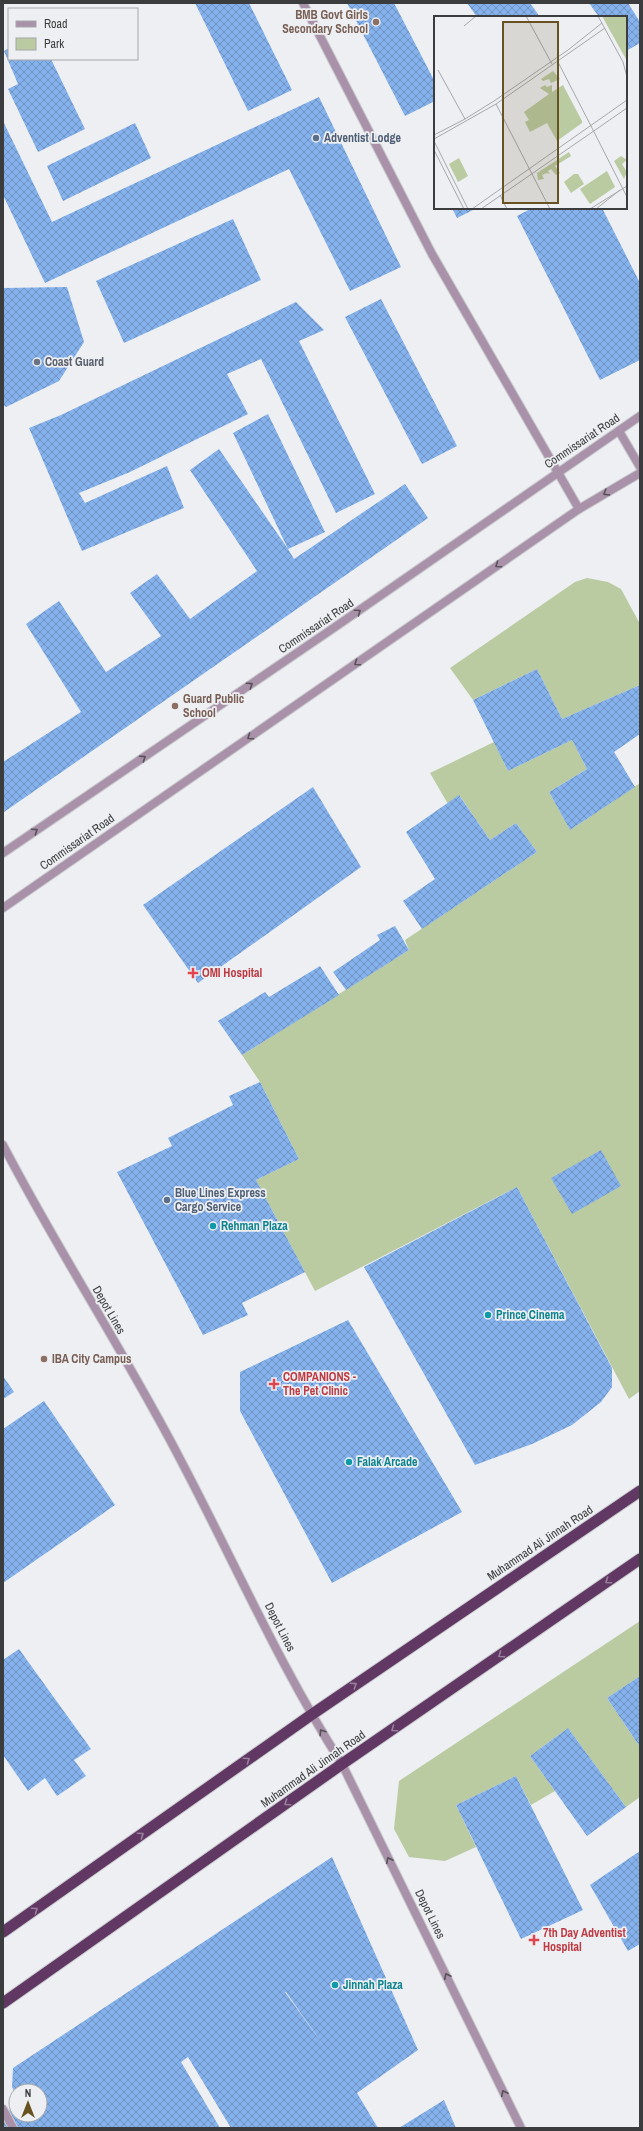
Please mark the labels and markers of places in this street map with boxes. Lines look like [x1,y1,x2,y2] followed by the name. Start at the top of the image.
[282,7,369,37] place label: BMB Govt Girls Secondary School
[371,17,381,27] marker: BMB Govt Girls Secondary School
[324,130,402,146] place label: Adventist Lodge
[311,133,321,143] marker: Adventist Lodge
[45,354,104,370] place label: Coast Guard
[32,357,42,367] marker: Coast Guard
[183,691,245,721] place label: Guard Public School
[170,701,180,711] marker: Guard Public School
[202,965,262,981] place label: OMI Hospital
[187,967,199,979] marker: OMI Hospital
[175,1185,266,1215] place label: Blue Lines Express Cargo Service
[162,1195,172,1205] marker: Blue Lines Express Cargo Service
[221,1218,288,1234] place label: Rehman Plaza
[208,1221,218,1231] marker: Rehman Plaza
[496,1307,565,1323] place label: Prince Cinema
[483,1310,493,1320] marker: Prince Cinema
[52,1351,132,1367] place label: IBA City Campus
[39,1354,49,1364] marker: IBA City Campus
[283,1369,357,1399] place label: COMPANIONS - The Pet Clinic
[268,1378,280,1390] marker: COMPANIONS - The Pet Clinic
[357,1454,418,1470] place label: Falak Arcade
[344,1457,354,1467] marker: Falak Arcade
[543,1925,626,1955] place label: 7th Day Adventist Hospital
[528,1934,540,1946] marker: 7th Day Adventist Hospital
[343,1977,403,1993] place label: Jinnah Plaza
[330,1980,340,1990] marker: Jinnah Plaza

